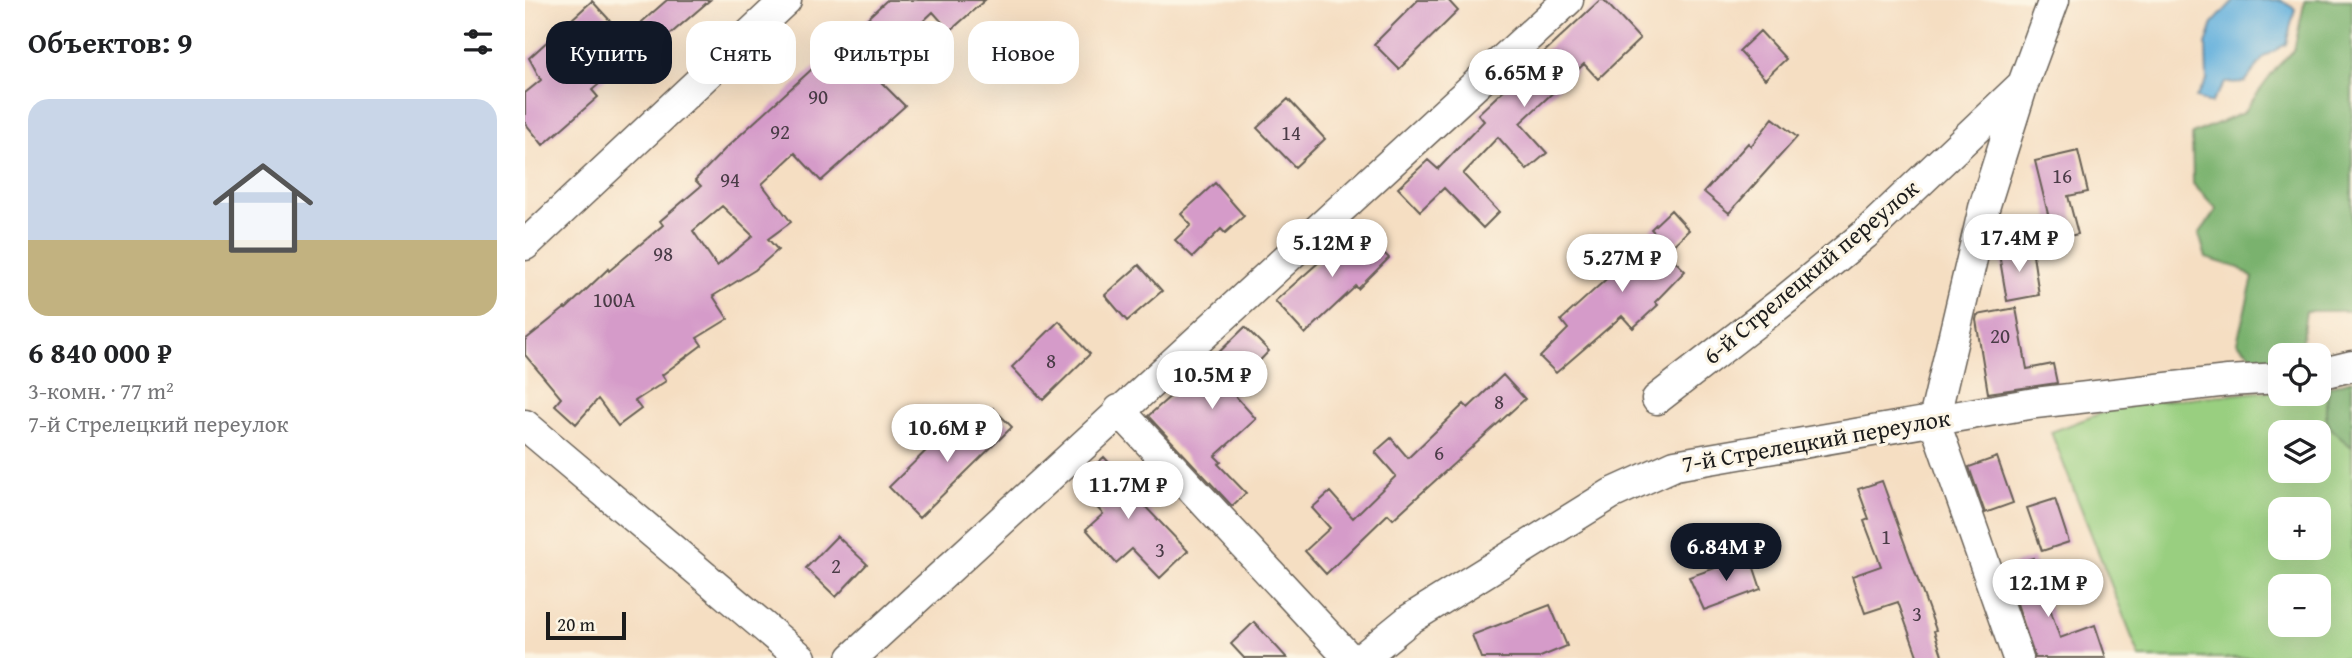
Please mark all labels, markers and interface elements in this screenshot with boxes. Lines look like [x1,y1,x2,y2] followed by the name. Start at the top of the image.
[28,20,192,64] text: Объектов: 9
[546,21,672,84] chip: Купить
[686,21,796,84] chip: Снять
[810,21,954,84] chip: Фильтры
[968,21,1079,84] chip: Новое
[459,23,497,61] icon: filters
[1459,50,1589,109] pin: 6.65M ₽
[1484,55,1564,88] text: 6.65M ₽
[808,81,828,112] house number: 90
[770,116,790,147] house number: 92
[1281,117,1301,148] house number: 14
[200,145,326,271] icon: home
[2052,160,2072,191] house number: 16
[720,164,740,195] house number: 94
[1695,171,1926,372] street label: 6-й Стрелецкий переулок
[1954,215,2084,274] pin: 17.4M ₽
[1267,219,1397,279] pin: 5.12M ₽
[1979,220,2059,253] text: 17.4M ₽
[1292,225,1372,258] text: 5.12M ₽
[1557,234,1687,294] pin: 5.27M ₽
[653,238,673,269] house number: 98
[1582,240,1662,273] text: 5.27M ₽
[592,284,636,315] house number: 100А
[1990,320,2010,351] house number: 20
[28,330,172,374] text: 6 840 000 ₽
[2268,343,2331,637] map controls
[2268,343,2331,406] button: locate
[1046,345,1056,376] house number: 8
[1147,352,1277,411] pin: 10.5M ₽
[1172,357,1252,390] text: 10.5M ₽
[28,374,174,407] text: 3-комн. · 77 m²
[1494,386,1504,417] house number: 8
[1679,400,1953,481] street label: 7-й Стрелецкий переулок
[882,405,1012,464] pin: 10.6M ₽
[28,407,289,440] text: 7-й Стрелецкий переулок
[907,410,987,443] text: 10.6M ₽
[2268,420,2331,483] button: layers
[1434,437,1444,468] house number: 6
[1063,462,1193,521] pin: 11.7M ₽
[1088,467,1168,500] text: 11.7M ₽
[2268,497,2331,560] button: +
[1881,521,1891,552] house number: 1
[1661,524,1791,583] pin: 6.84M ₽
[1686,529,1766,562] text: 6.84M ₽
[1155,534,1165,565] house number: 3
[831,550,841,581] house number: 2
[1983,560,2113,619] pin: 12.1M ₽
[2008,565,2088,598] text: 12.1M ₽
[2268,574,2331,637] button: −
[1912,598,1922,629] house number: 3
[546,609,627,641] scale bar
[557,610,595,638] text: 20 m

